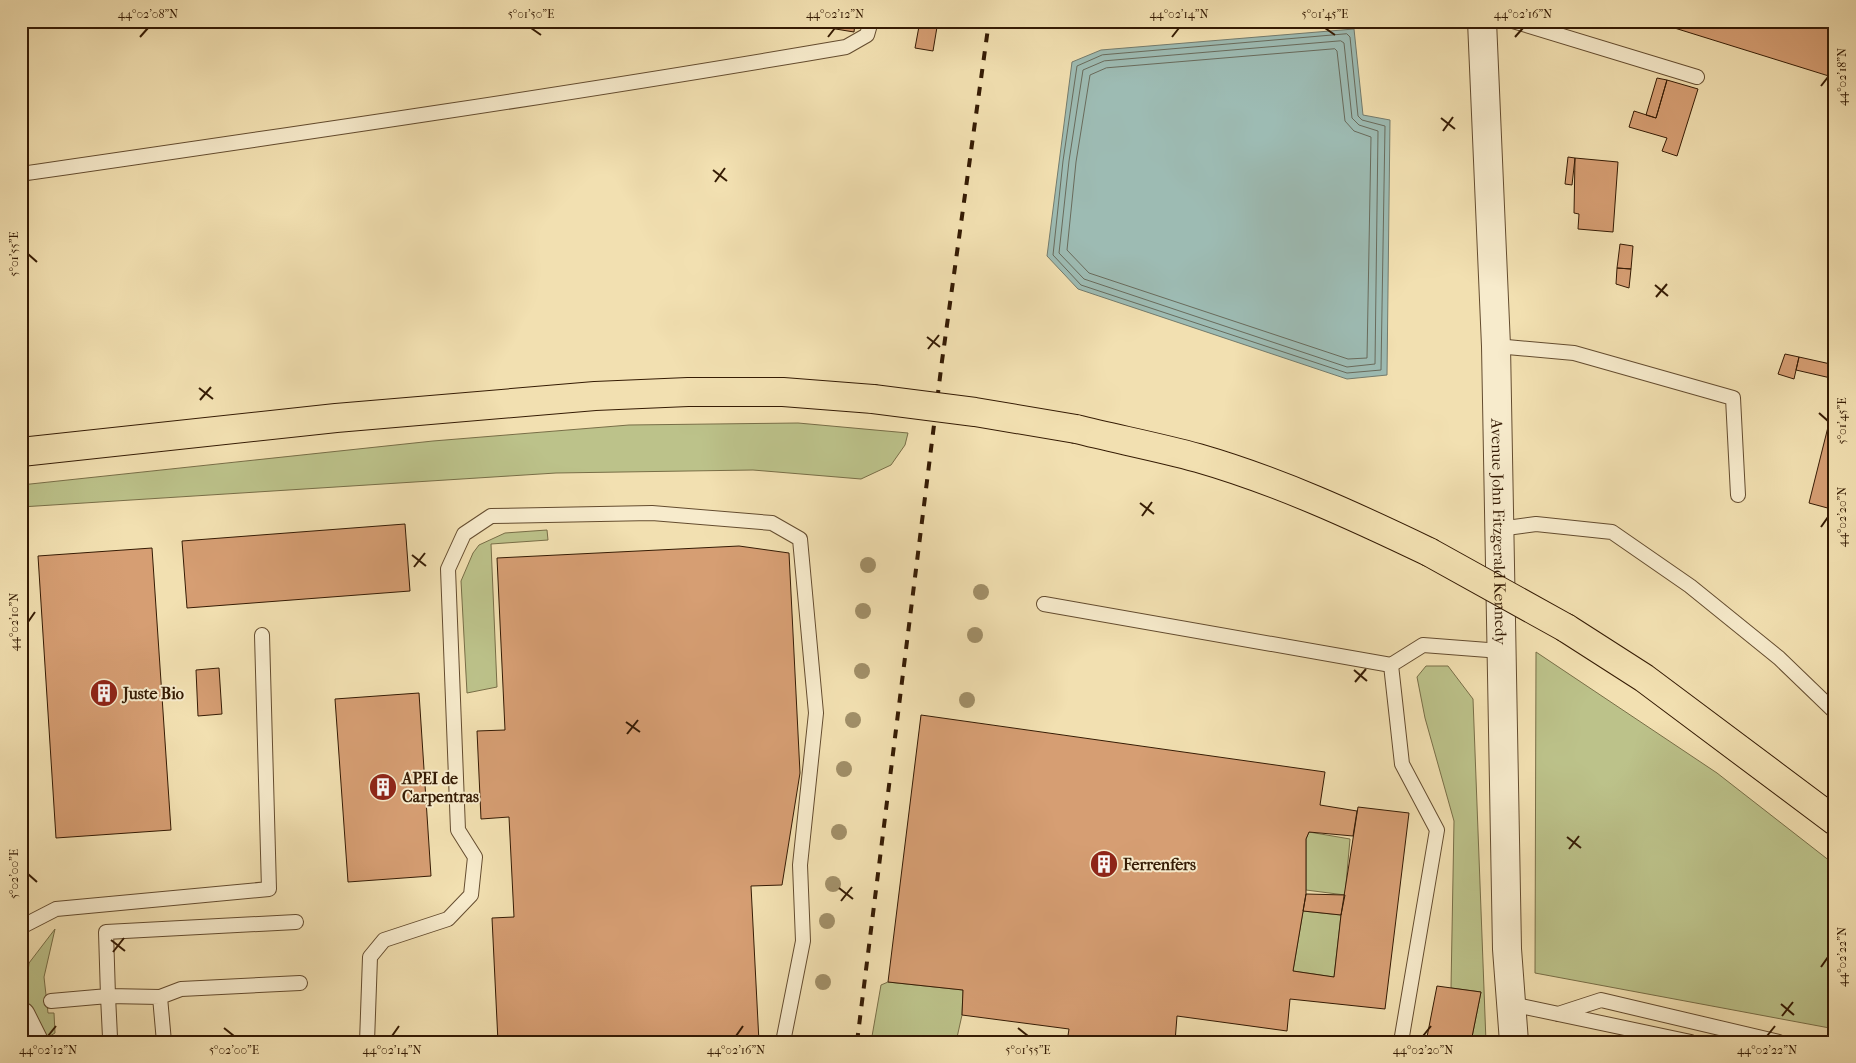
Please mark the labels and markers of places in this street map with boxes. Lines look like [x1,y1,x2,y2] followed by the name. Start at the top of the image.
[89,678,119,708] building icon: Juste Bio
[121,684,184,704] place label: Juste Bio
[401,769,479,807] place label: APEI de Carpentras
[368,772,398,802] building icon: APEI de Carpentras
[1089,849,1119,879] building icon: Ferrenfers
[1122,855,1196,874] place label: Ferrenfers

